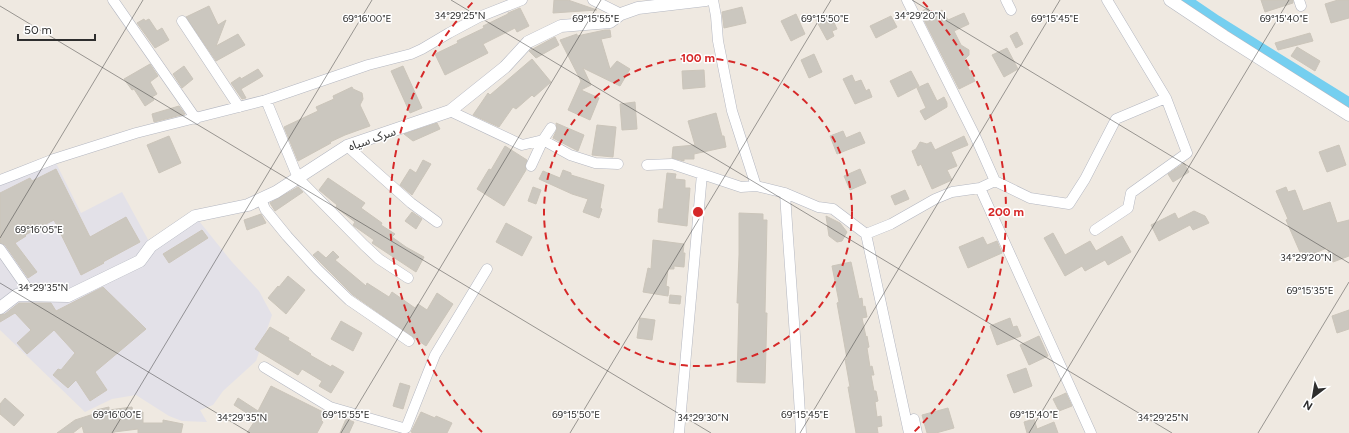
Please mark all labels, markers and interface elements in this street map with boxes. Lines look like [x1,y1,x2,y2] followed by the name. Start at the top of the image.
[435,9,485,22] text: 34°29'25"N
[894,9,946,22] text: 34°29'20"N
[343,12,391,25] text: 69°16'00"E
[572,12,620,25] text: 69°15'55"E
[801,12,849,25] text: 69°15'50"E
[1031,12,1079,25] text: 69°15'45"E
[1260,12,1308,25] text: 69°15'40"E
[18,16,95,42] scale bar
[24,23,52,37] text: 50 m
[681,51,715,65] text: 100 m
[346,124,398,154] street label: سرک سیاه
[691,205,705,219] centre of rings
[988,205,1024,219] text: 200 m
[15,223,63,236] text: 69°16'05"E
[1280,251,1332,264] text: 34°29'20"N
[18,281,68,294] text: 34°29'35"N
[1286,284,1334,297] text: 69°15'35"E
[1293,377,1333,417] north arrow
[1301,397,1315,413] text: N
[93,408,141,421] text: 69°16'00"E
[322,408,370,421] text: 69°15'55"E
[552,408,600,421] text: 69°15'50"E
[781,408,829,421] text: 69°15'45"E
[1010,408,1058,421] text: 69°15'40"E
[217,411,267,424] text: 34°29'35"N
[677,411,729,424] text: 34°29'30"N
[1138,411,1188,424] text: 34°29'25"N

